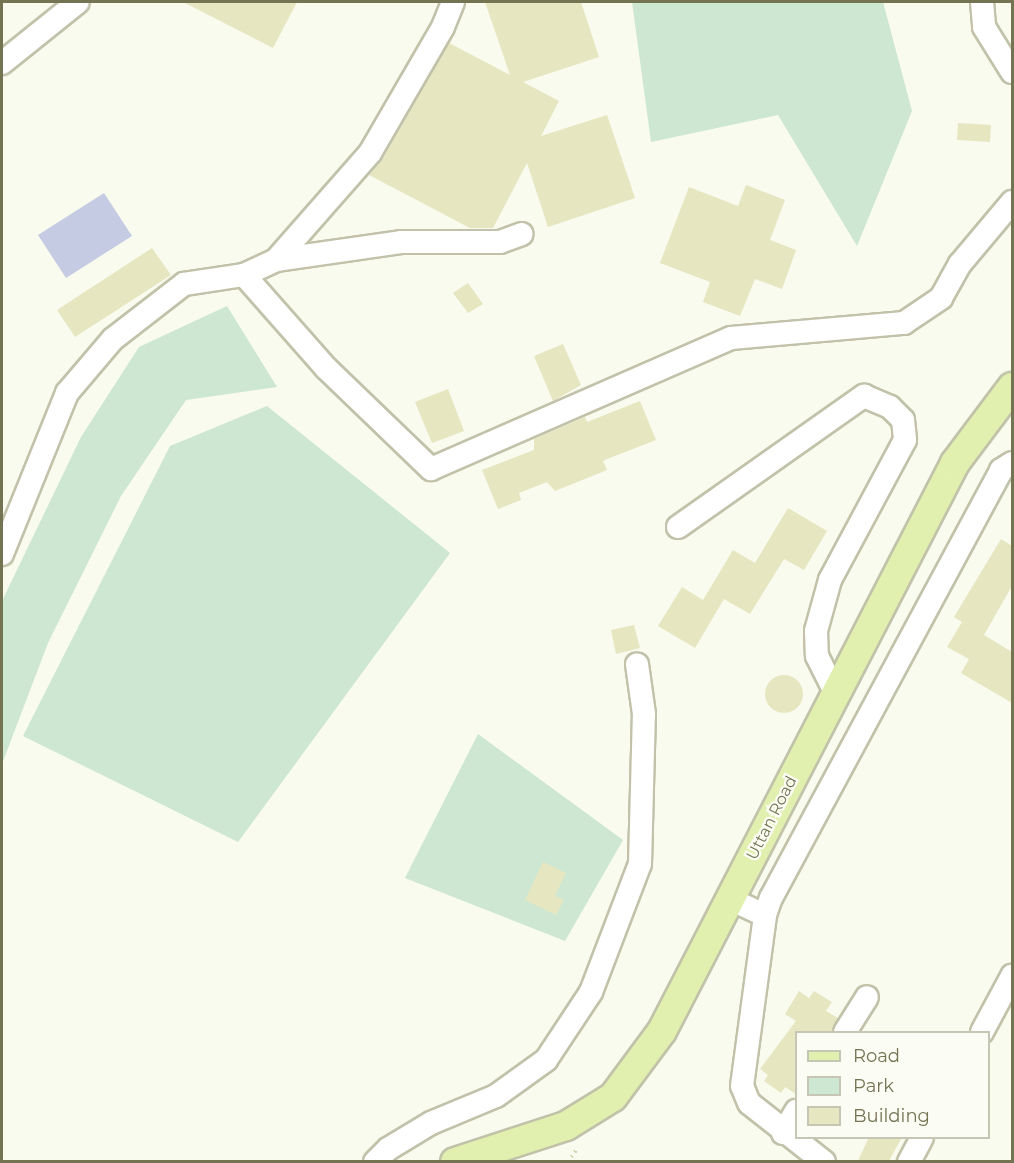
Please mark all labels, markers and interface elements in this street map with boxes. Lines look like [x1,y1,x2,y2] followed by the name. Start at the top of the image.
[743,773,801,863] street label: Uttan Road
[795,1031,990,1139] legend
[853,1045,900,1067] text: Road
[853,1075,894,1097] text: Park
[853,1105,930,1127] text: Building

